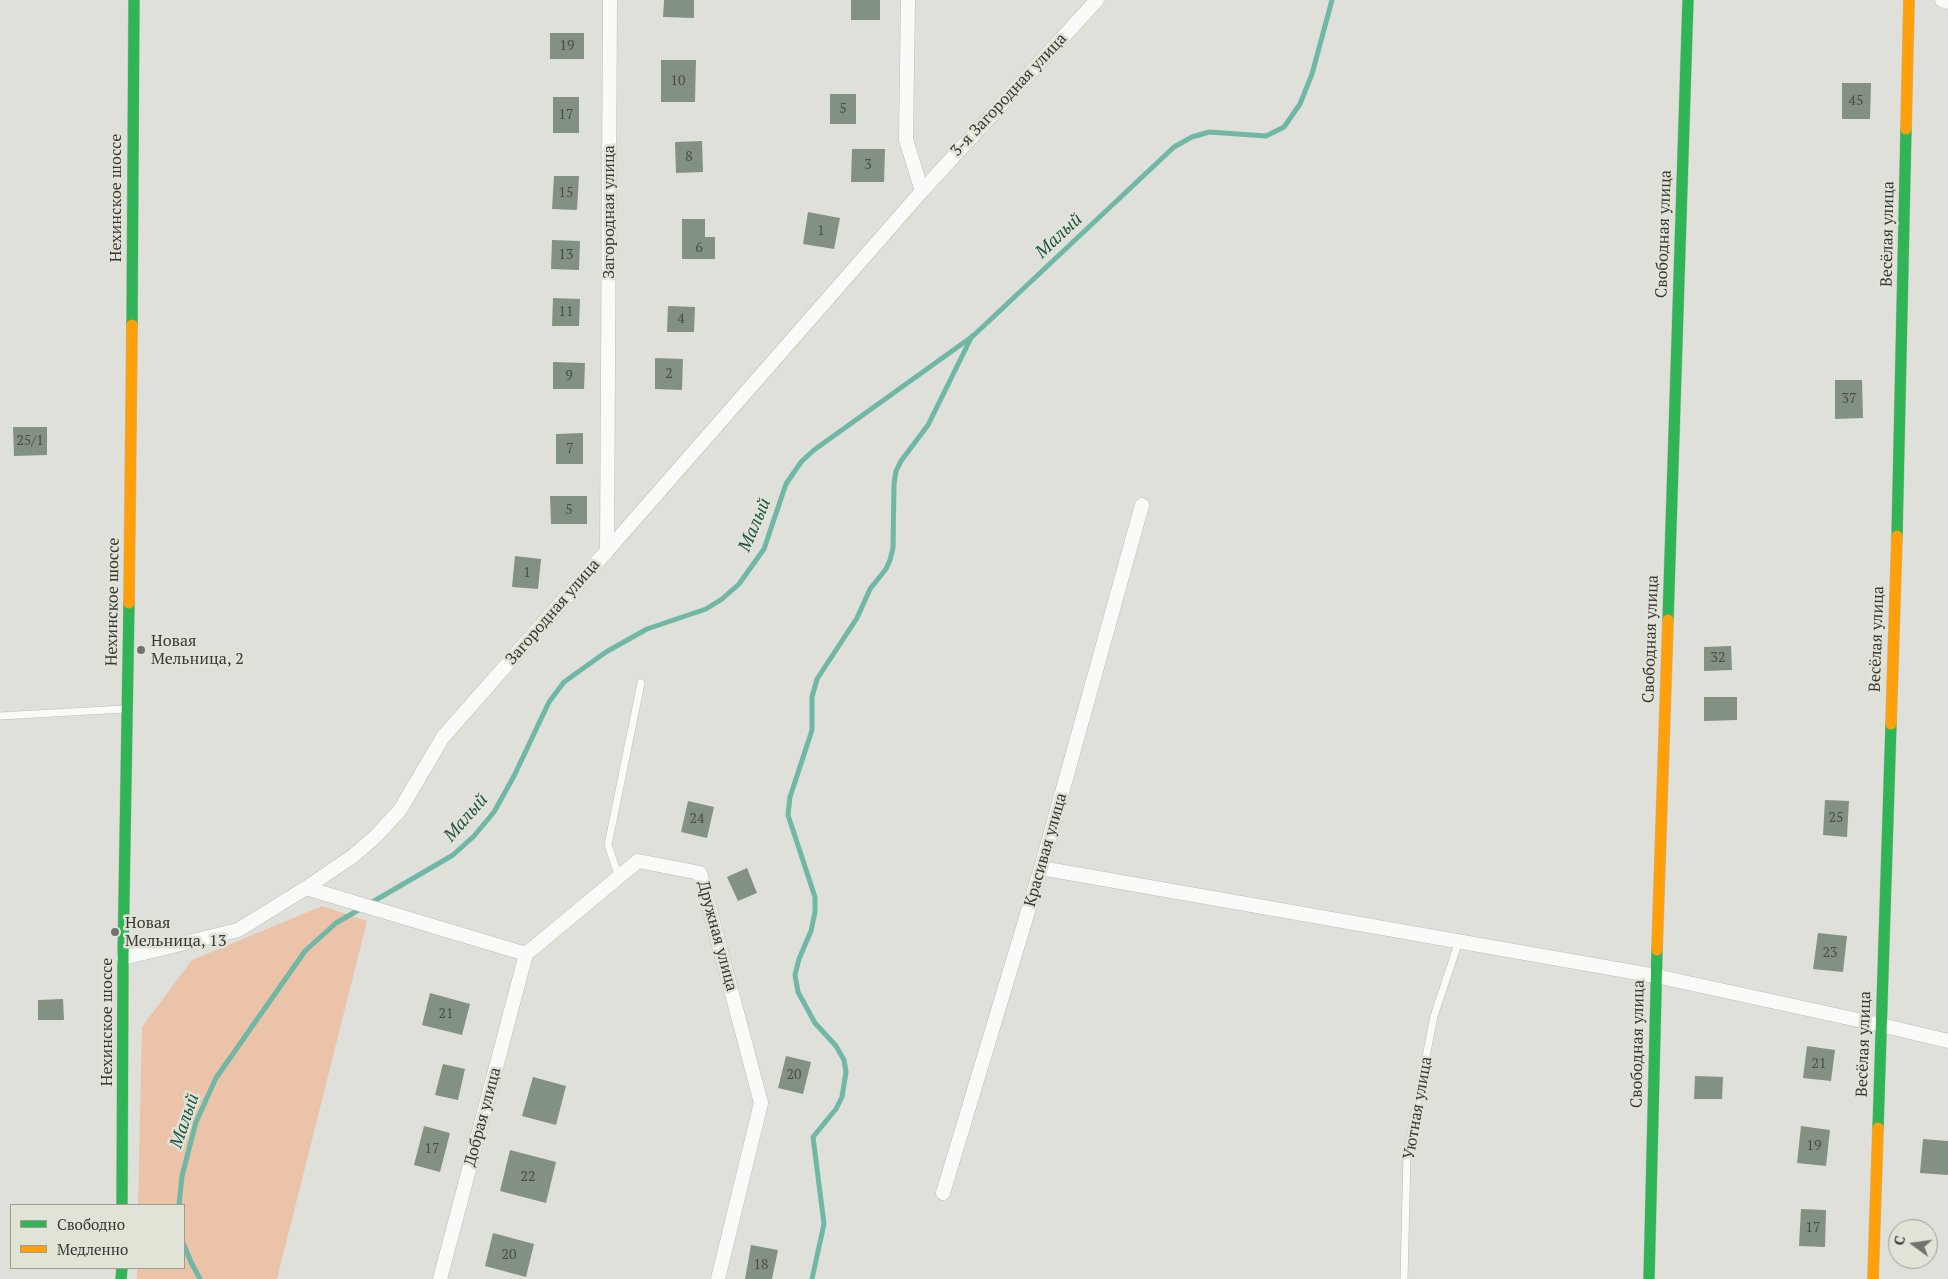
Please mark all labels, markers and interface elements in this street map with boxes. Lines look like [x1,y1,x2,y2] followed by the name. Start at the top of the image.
[947,29,1071,161] street label: 3-я Загородная улица
[560,38,574,54] house number: 19
[671,73,685,89] house number: 10
[1849,93,1863,109] house number: 45
[839,101,847,117] house number: 5
[559,107,573,123] house number: 17
[106,134,126,262] street label: Нехинское шоссе
[599,145,619,279] street label: Загородная улица
[685,149,693,165] house number: 8
[864,157,872,173] house number: 3
[1652,170,1676,298] street label: Свободная улица
[1877,181,1899,287] street label: Весёлая улица
[559,185,573,201] house number: 15
[1031,209,1087,263] water label: Малый
[817,223,825,239] house number: 1
[695,240,703,256] house number: 6
[559,247,573,263] house number: 13
[559,304,573,320] house number: 11
[677,311,685,327] house number: 4
[665,366,673,382] house number: 2
[565,368,573,384] house number: 9
[1842,391,1856,407] house number: 37
[16,433,44,449] house number: 25/1
[566,441,574,457] house number: 7
[734,495,776,555] water label: Малый
[565,502,573,518] house number: 5
[102,538,124,666] street label: Нехинское шоссе
[502,555,604,669] street label: Загородная улица
[523,565,531,581] house number: 1
[1639,575,1663,703] street label: Свободная улица
[1866,586,1888,692] street label: Весёлая улица
[151,631,244,669] place label: Новая Мельница, 2
[135,644,147,656] marker: Новая Мельница, 2
[1711,650,1725,666] house number: 32
[439,790,493,846] water label: Малый
[1021,791,1071,909] street label: Красивая улица
[1829,810,1843,826] house number: 25
[690,811,704,827] house number: 24
[693,879,741,993] street label: Дружная улица
[125,913,226,951] place label: Новая Мельница, 13
[109,926,121,938] marker: Новая Мельница, 13
[1823,945,1837,961] house number: 23
[97,958,117,1086] street label: Нехинское шоссе
[1627,980,1649,1108] street label: Свободная улица
[1853,991,1875,1097] street label: Весёлая улица
[439,1006,453,1022] house number: 21
[1400,1055,1436,1161] street label: Уютная улица
[1812,1056,1826,1072] house number: 21
[461,1065,505,1169] street label: Добрая улица
[787,1067,801,1083] house number: 20
[166,1091,204,1151] water label: Малый
[1807,1138,1821,1154] house number: 19
[425,1141,439,1157] house number: 17
[521,1169,535,1185] house number: 22
[10,1204,185,1269] legend
[57,1214,125,1234] text: Свободно
[1888,1219,1938,1269] north arrow
[1806,1220,1820,1236] house number: 17
[1889,1234,1909,1247] text: С
[57,1239,128,1259] text: Медленно
[502,1247,516,1263] house number: 20
[754,1257,768,1273] house number: 18

